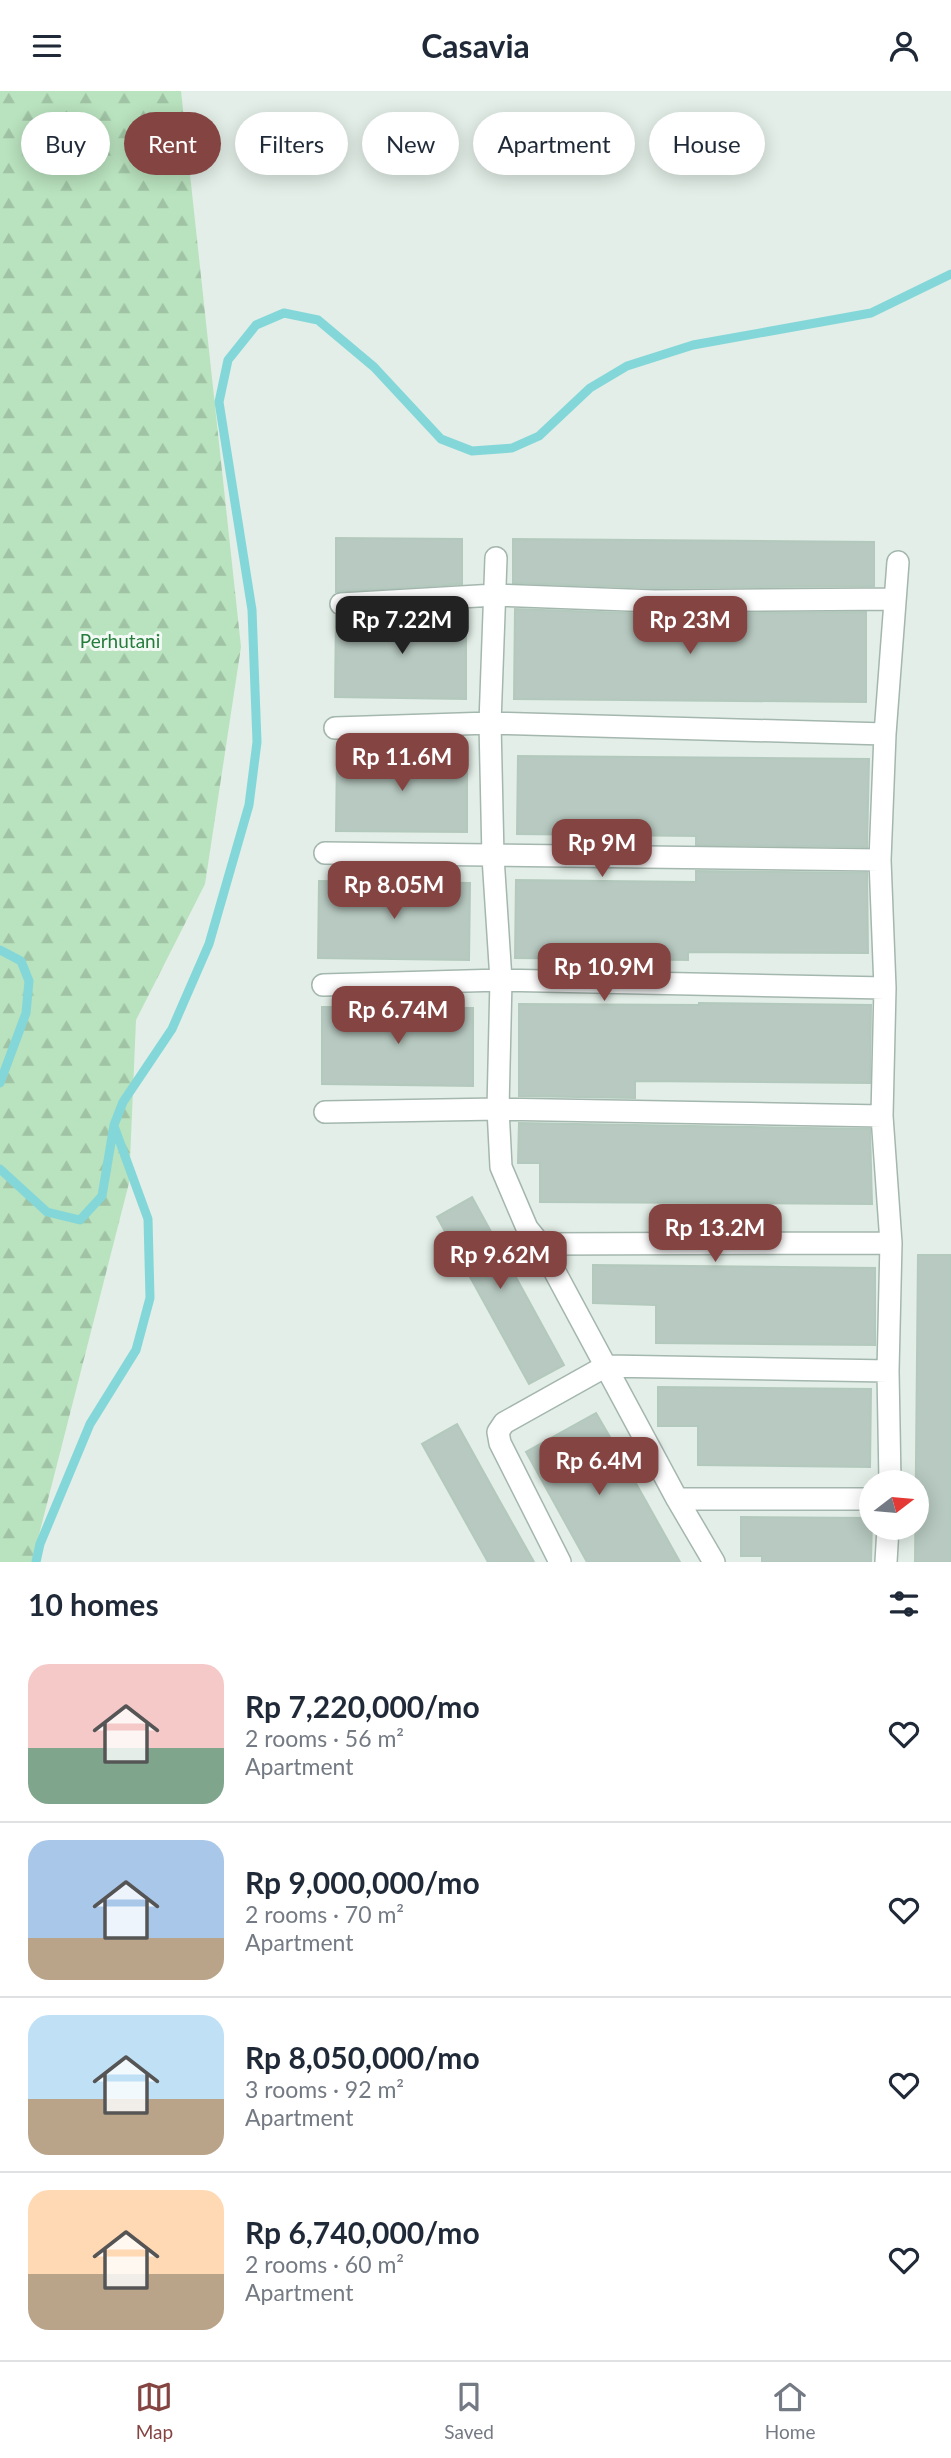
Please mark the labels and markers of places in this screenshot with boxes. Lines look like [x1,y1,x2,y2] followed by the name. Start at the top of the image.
[330,596,474,656] pin: Rp 7.22M
[633,596,747,656] pin: Rp 23M
[330,733,474,793] pin: Rp 11.6M
[553,819,651,879] pin: Rp 9M
[322,861,466,921] pin: Rp 8.05M
[532,943,676,1003] pin: Rp 10.9M
[326,986,470,1046] pin: Rp 6.74M
[643,1205,787,1264] pin: Rp 13.2M
[428,1231,572,1291] pin: Rp 9.62M
[534,1437,664,1497] pin: Rp 6.4M

